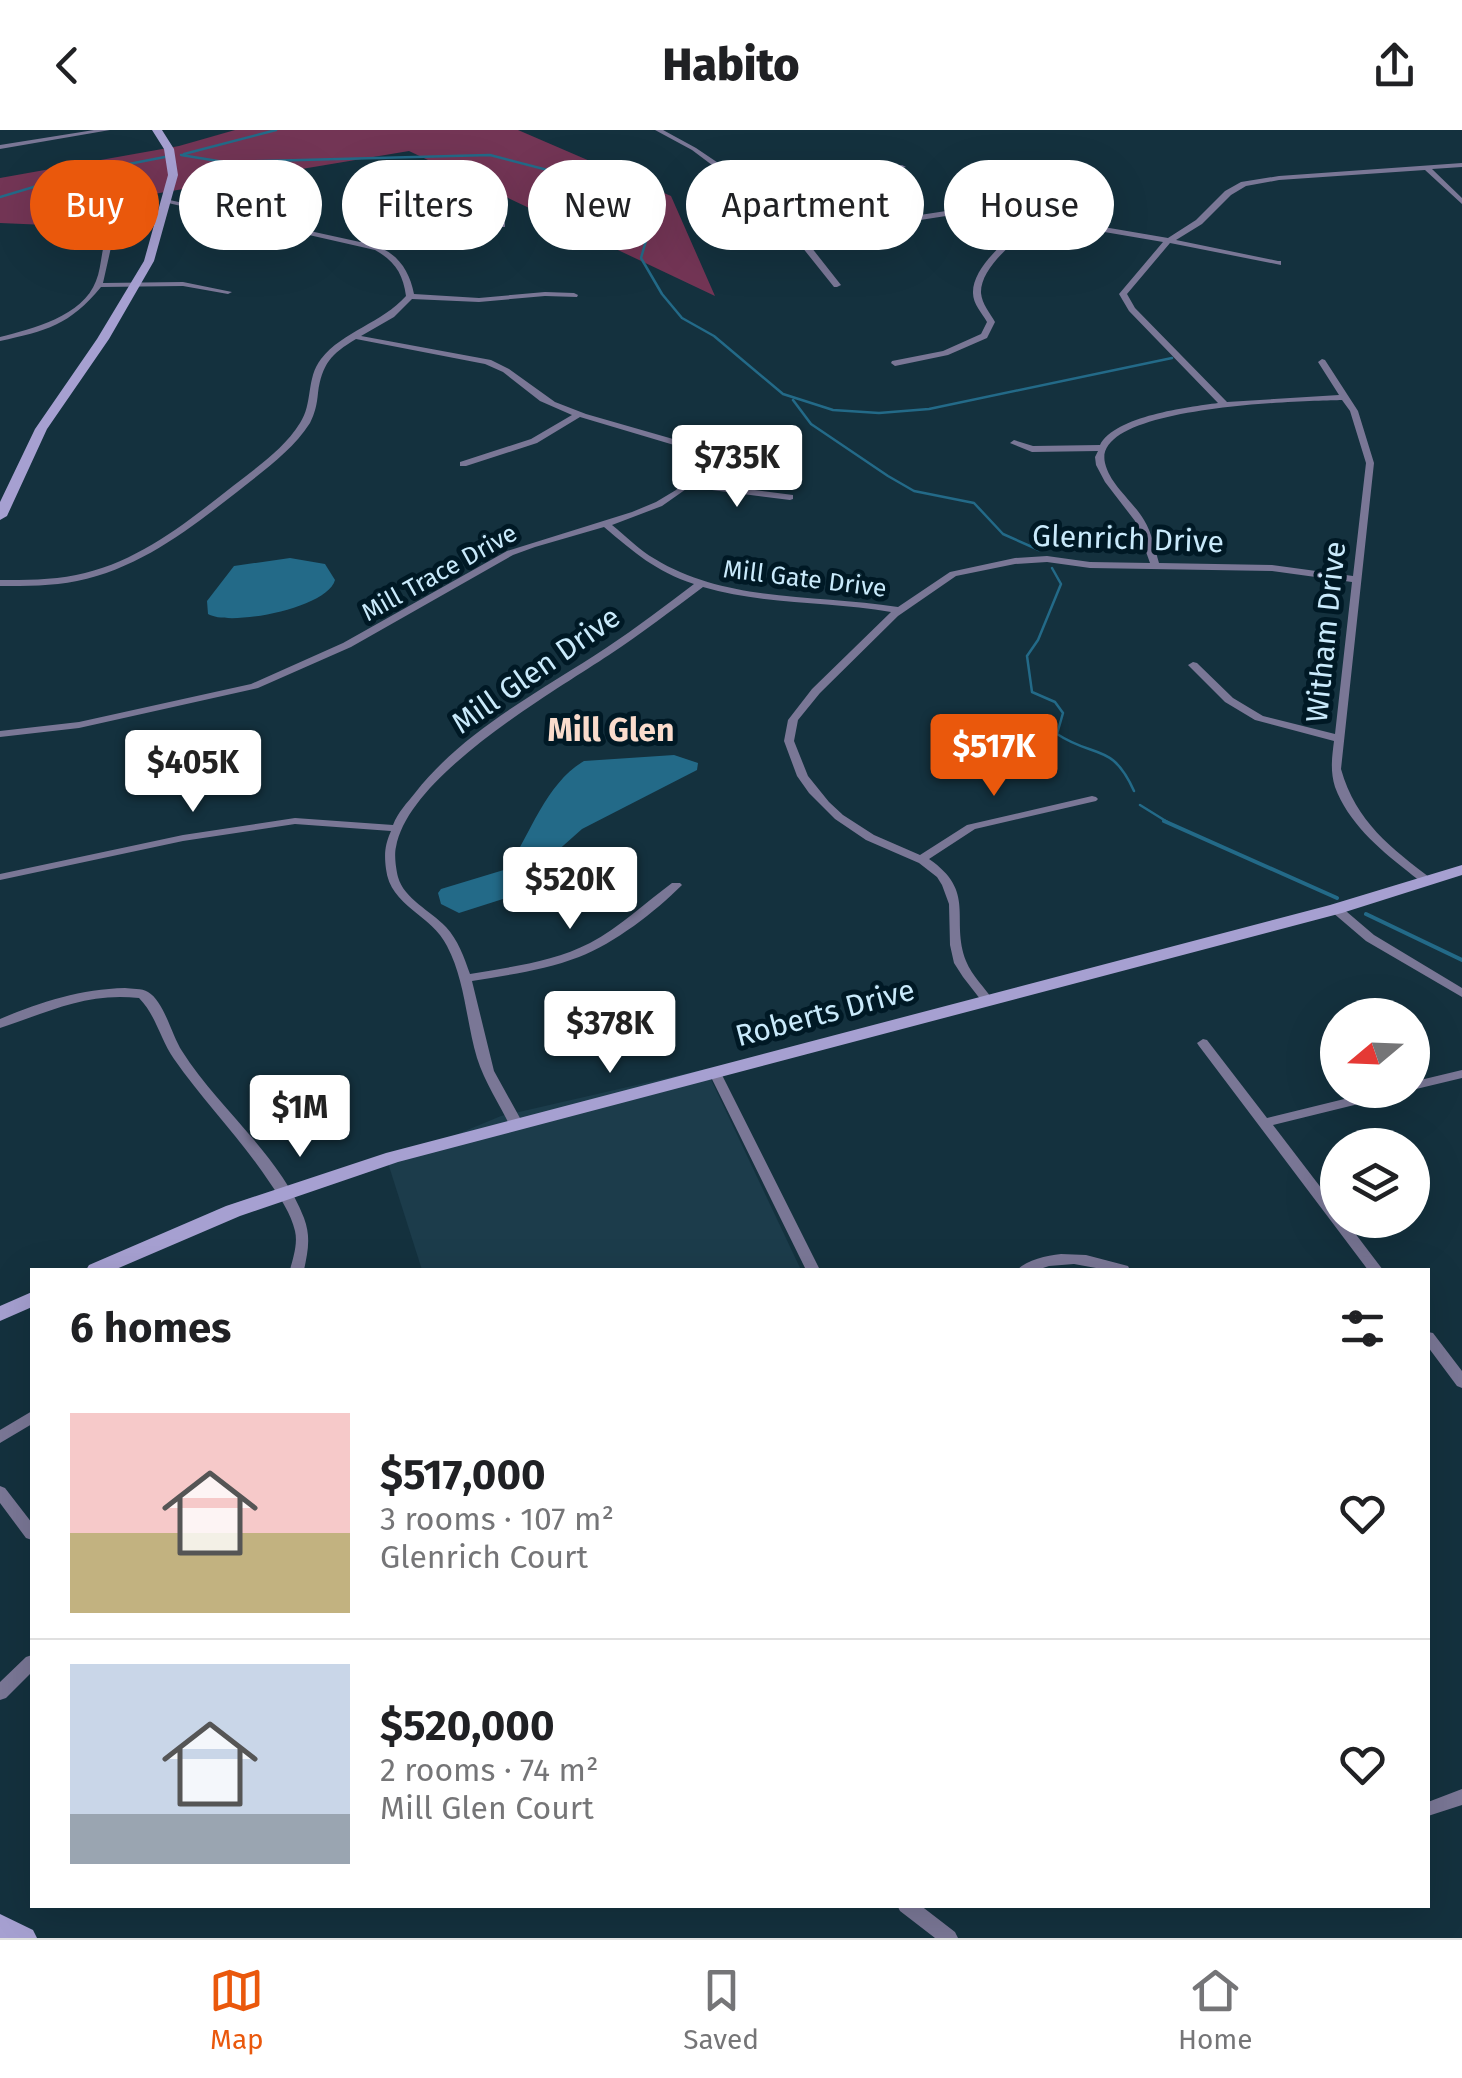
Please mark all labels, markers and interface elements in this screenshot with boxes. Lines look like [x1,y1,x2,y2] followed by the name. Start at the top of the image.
[40,38,95,93] icon: back
[662,38,800,92] text: Habito
[1367,38,1422,93] icon: share
[30,160,159,250] chip: Buy
[179,160,322,250] chip: Rent
[342,160,508,250] chip: Filters
[528,160,666,250] chip: New
[686,160,924,250] chip: Apartment
[944,160,1114,250] chip: House
[667,425,807,510] pin: $735K
[694,438,780,476] text: $735K
[357,518,522,628] street label: Mill Trace Drive
[1032,518,1224,560] street label: Glenrich Drive
[1299,540,1353,724] street label: Witham Drive
[721,554,888,604] street label: Mill Gate Drive
[445,599,627,741] street label: Mill Glen Drive
[548,711,674,749] district label: Mill Glen
[924,714,1064,799] pin: $517K
[953,727,1035,765] text: $517K
[123,730,263,815] pin: $405K
[147,743,239,781] text: $405K
[500,847,640,932] pin: $520K
[525,860,615,898] text: $520K
[731,972,919,1054] street label: Roberts Drive
[540,991,680,1076] pin: $378K
[1320,998,1430,1108] north arrow
[1320,998,1430,1238] map controls
[566,1004,654,1042] text: $378K
[252,1075,348,1160] pin: $1M
[272,1088,328,1126] text: $1M
[1320,1128,1430,1238] button: layers
[1335,1301,1390,1356] icon: filters
[70,1303,231,1353] text: 6 homes
[380,1450,546,1500] text: $517,000
[150,1453,270,1573] icon: home
[1335,1486,1390,1541] icon: heart
[380,1500,614,1538] text: 3 rooms · 107 m²
[380,1538,588,1576] text: Glenrich Court
[380,1701,554,1751] text: $520,000
[150,1704,270,1824] icon: home
[1335,1737,1390,1792] icon: heart
[380,1751,599,1789] text: 2 rooms · 74 m²
[380,1789,594,1827] text: Mill Glen Court
[209,1963,264,2056] tab: Map
[683,1963,759,2056] tab: Saved
[1178,1963,1253,2056] tab: Home

